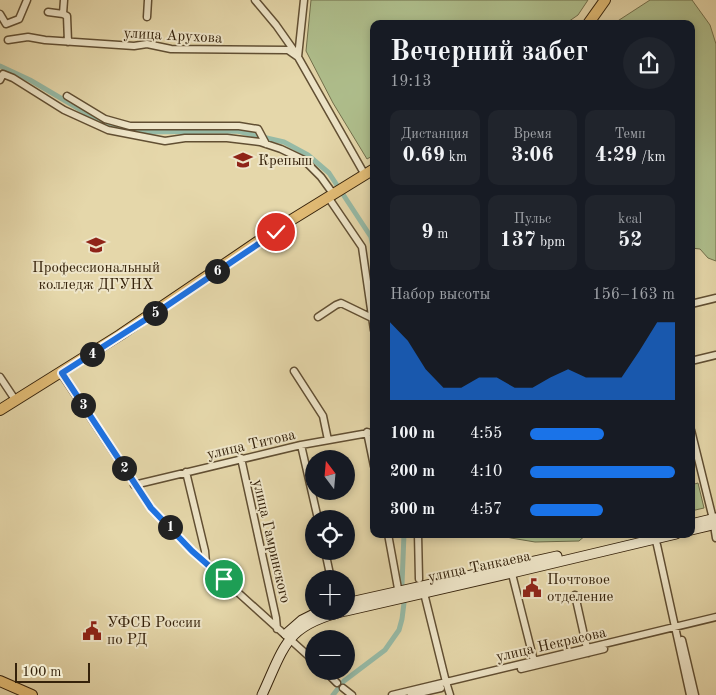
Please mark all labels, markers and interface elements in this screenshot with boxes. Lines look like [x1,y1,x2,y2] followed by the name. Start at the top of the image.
[123,26,223,47] street label: улица Арухова
[623,37,675,89] button: share
[390,39,588,67] text: Вечерний забег
[390,74,432,90] text: 19:13
[401,127,469,141] text: Дистанция
[513,127,552,141] text: Время
[615,127,646,141] text: Темп
[402,145,445,166] text: 0.69
[511,145,554,166] text: 3:06
[595,145,637,166] text: 4:29
[232,149,254,171] school or university icon: Крепыш
[445,150,467,164] text: km
[637,150,666,164] text: /km
[258,154,312,169] place label: Крепыш
[255,211,297,253] pin
[514,212,551,226] text: Пульс
[618,212,642,226] text: kcal
[262,218,290,246] icon: check
[421,222,433,243] text: 9
[433,227,448,241] text: m
[499,230,536,251] text: 137
[618,230,642,251] text: 52
[85,234,107,256] school or university icon: Профессиональный колледж ДГУНХ
[536,235,566,249] text: bpm
[204,258,230,284] pin: 6
[32,261,160,293] place label: Профессиональный колледж ДГУНХ
[213,264,222,278] text: 6
[390,287,490,303] text: Набор высоты
[592,287,675,303] text: 156–163 m
[142,300,168,326] pin: 5
[151,306,160,320] text: 5
[80,342,104,366] pin: 4
[88,347,97,361] text: 4
[70,392,96,418] pin: 3
[79,398,88,412] text: 3
[390,426,435,442] text: 100 m
[470,426,502,442] text: 4:55
[206,428,298,463] street label: улица Титова
[305,450,355,500] north arrow
[305,450,355,680] map controls
[112,456,136,480] pin: 2
[120,461,129,475] text: 2
[390,464,435,480] text: 200 m
[470,464,502,480] text: 4:10
[249,478,292,605] street label: улица Гамринского
[390,502,435,518] text: 300 m
[470,502,502,518] text: 4:57
[305,510,355,560] button: locate
[158,514,182,540] pin: 1
[166,520,175,534] text: 1
[427,549,533,586] street label: улица Танкаева
[203,558,245,600] pin
[210,565,238,593] icon: arrive
[305,570,355,620] button: +
[547,573,614,605] place label: Почтовое отделение
[521,577,543,599] public building icon: Почтовое отделение
[107,616,201,648] place label: УФСБ России по РД
[81,620,103,642] public building icon: УФСБ России по РД
[495,625,608,665] street label: улица Некрасова
[305,630,355,680] button: −
[15,660,90,683] scale bar
[22,665,61,679] text: 100 m

